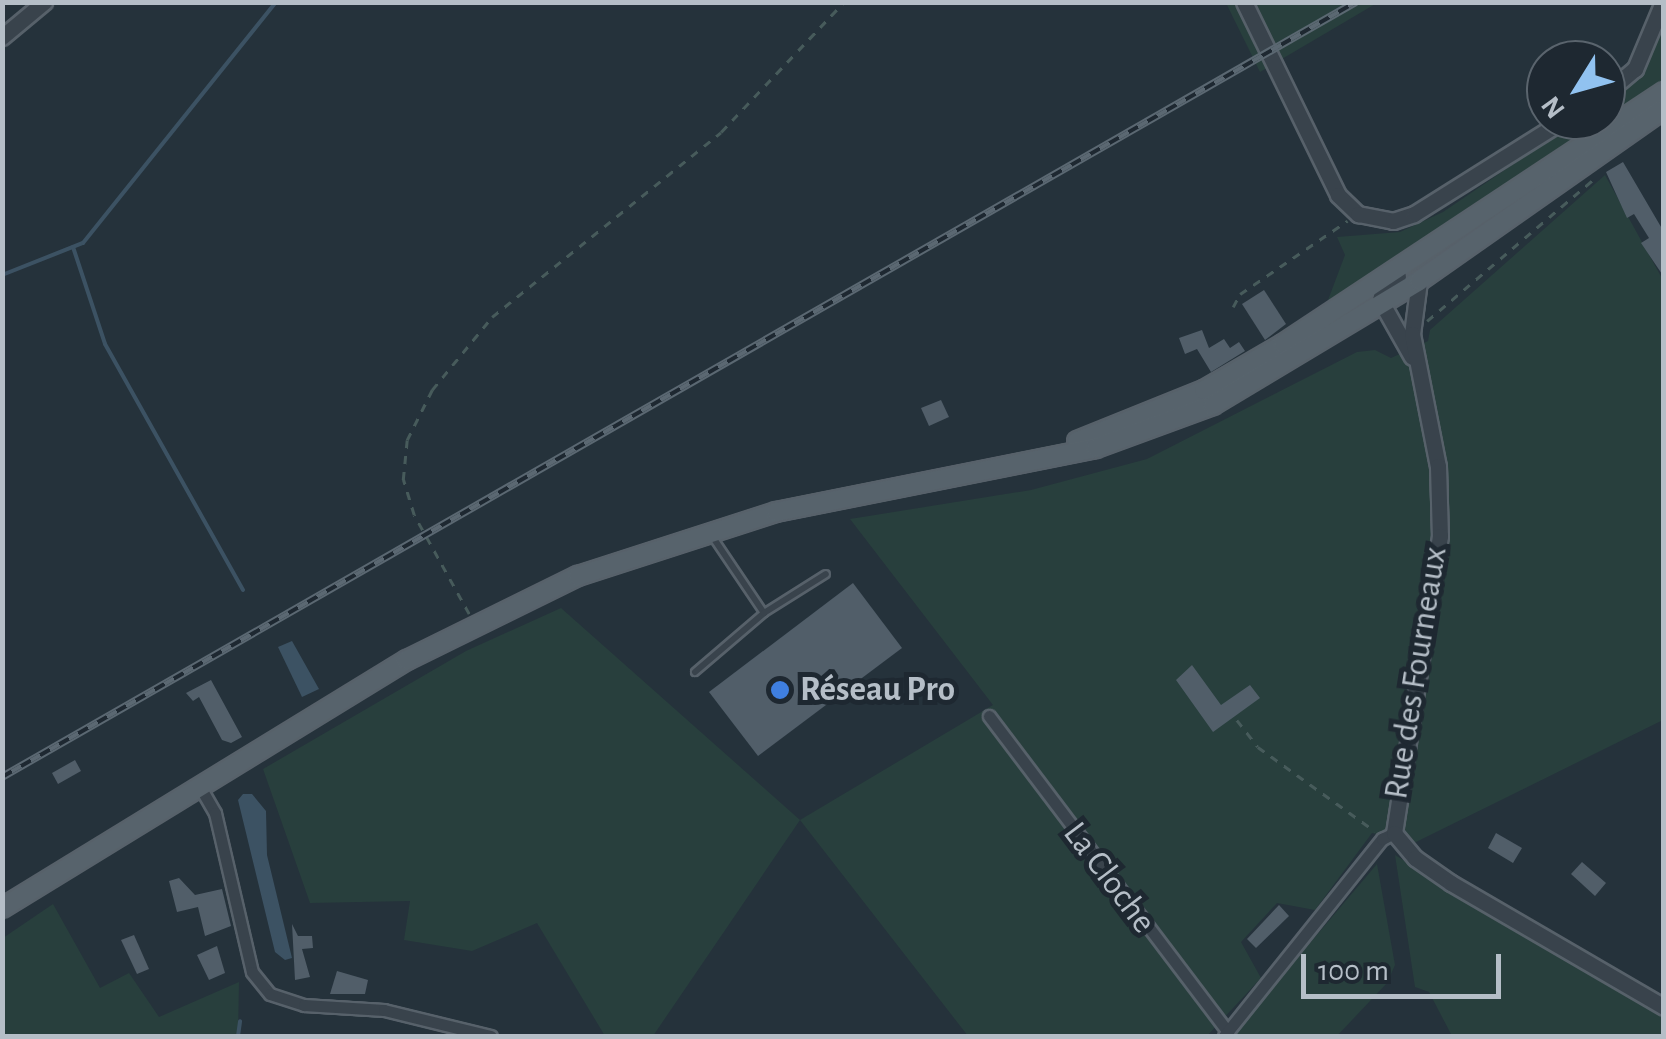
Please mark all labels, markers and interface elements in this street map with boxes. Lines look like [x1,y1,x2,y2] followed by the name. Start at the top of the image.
[1526,40,1626,140] north arrow
[1537,91,1571,123] text: N
[1375,544,1457,802] street label: Rue des Fourneaux
[800,669,955,711] place label: Réseau Pro
[769,679,791,701] marker: Réseau Pro
[1054,814,1164,942] street label: La Cloche
[1306,934,1506,996] scale bar
[1318,956,1389,986] text: 100 m

